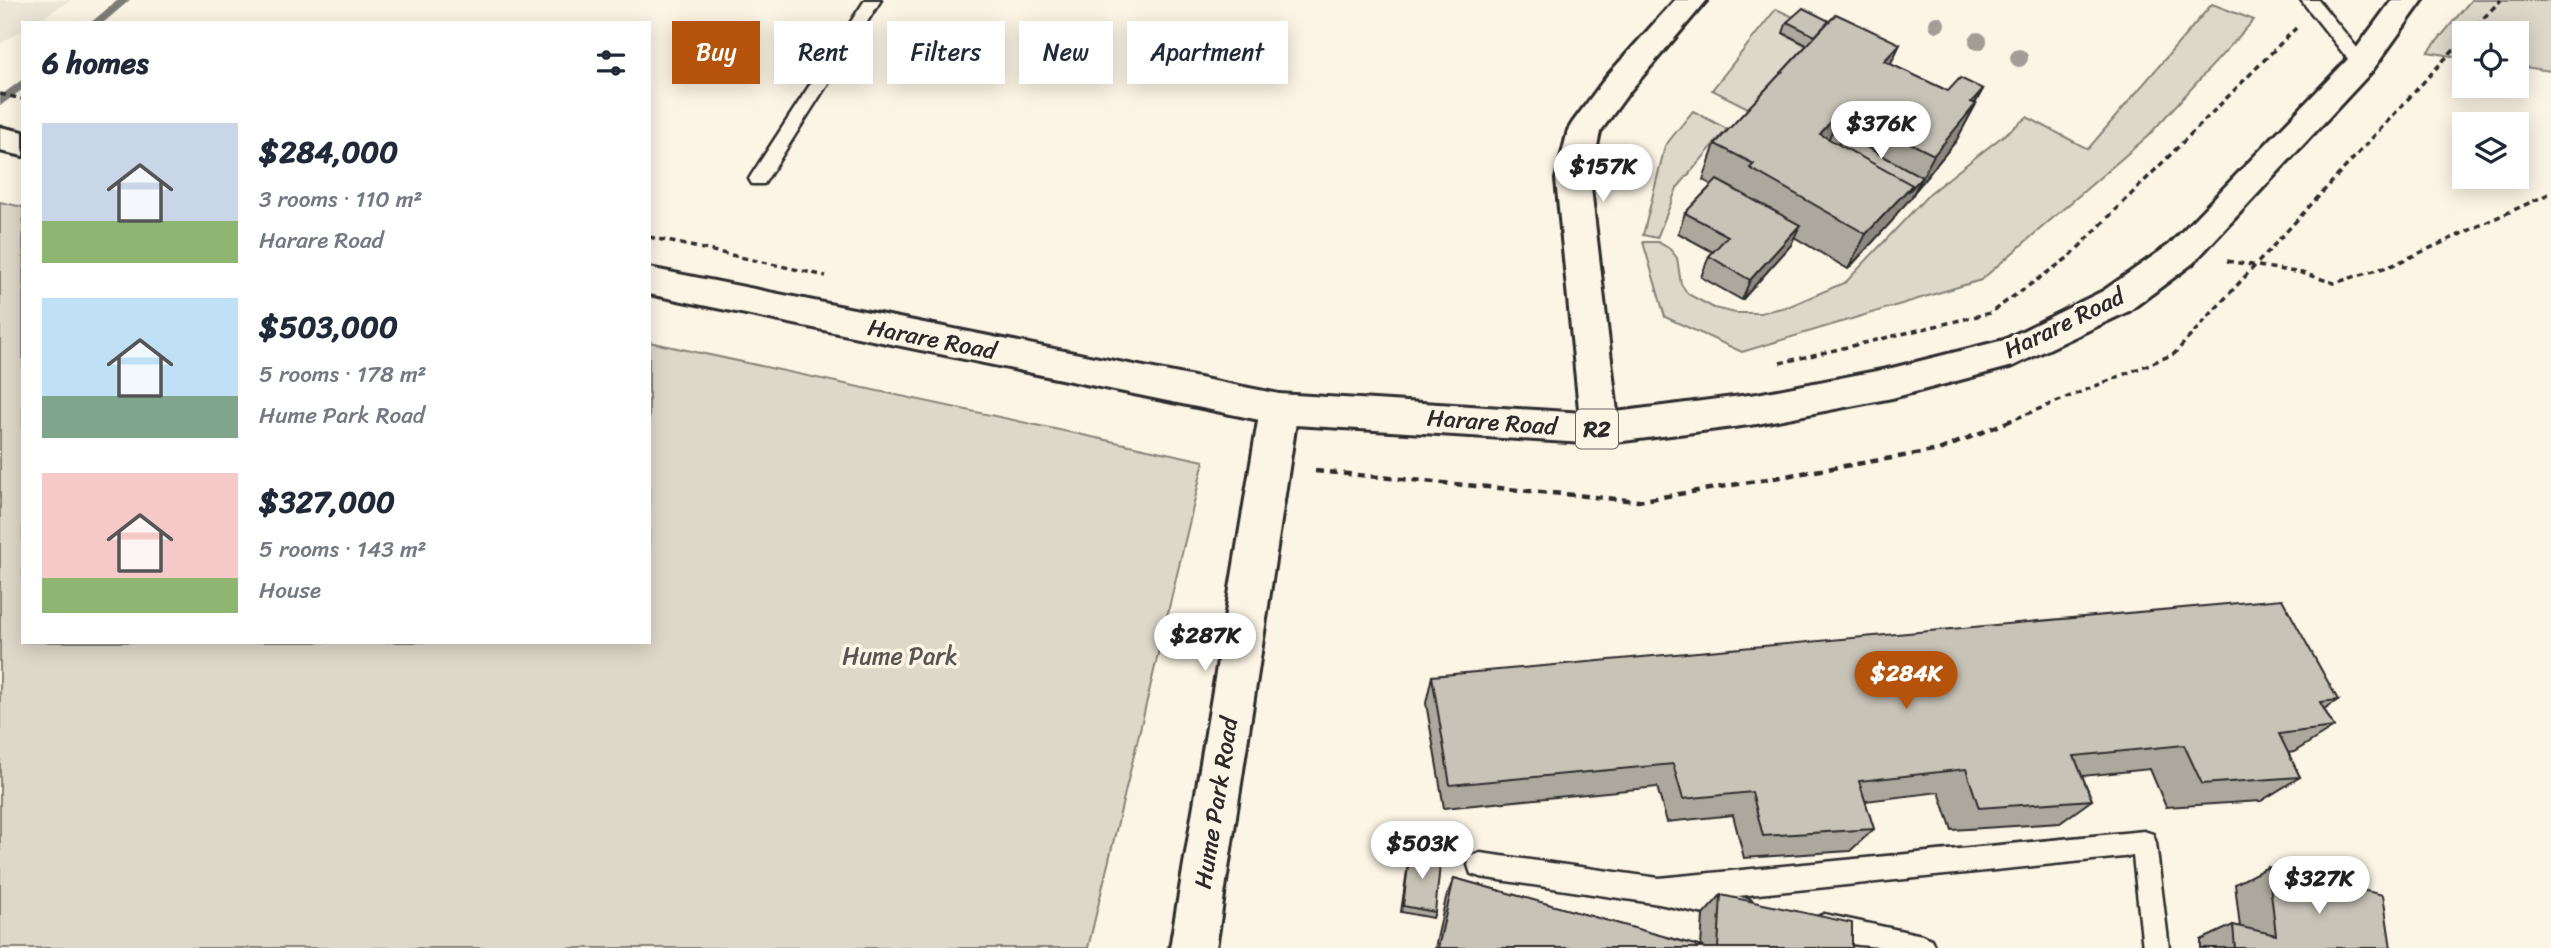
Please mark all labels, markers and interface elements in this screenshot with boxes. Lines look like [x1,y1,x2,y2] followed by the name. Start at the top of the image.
[672,21,760,84] chip: Buy
[774,21,873,84] chip: Rent
[887,21,1005,84] chip: Filters
[1019,21,1113,84] chip: New
[1127,21,1288,84] chip: Apartment
[2452,21,2529,189] map controls
[2452,21,2529,98] button: locate
[42,36,149,90] text: 6 homes
[592,44,630,82] icon: filters
[1832,102,1930,161] pin: $376K
[1847,103,1915,144] text: $376K
[2452,112,2529,189] button: layers
[259,125,398,179] text: $284,000
[1554,144,1652,204] pin: $157K
[1570,146,1636,187] text: $157K
[98,151,182,235] icon: home
[259,179,423,220] text: 3 rooms · 110 m²
[259,220,384,261] text: Harare Road
[1996,275,2133,370] street label: Harare Road
[259,300,398,354] text: $503,000
[864,306,1001,372] street label: Harare Road
[98,326,182,410] icon: home
[259,354,427,395] text: 5 rooms · 178 m²
[259,395,425,436] text: Hume Park Road
[1426,397,1560,448] street label: Harare Road
[1576,410,1618,448] road number: R2
[259,475,395,529] text: $327,000
[98,501,182,585] icon: home
[259,529,427,570] text: 5 rooms · 143 m²
[259,570,321,611] text: House
[1156,614,1254,673] pin: $287K
[1170,615,1240,656] text: $287K
[842,635,958,677] park label: Hume Park
[1857,652,1955,711] pin: $284K
[1871,653,1941,694] text: $284K
[1182,712,1251,892] street label: Hume Park Road
[1373,822,1471,881] pin: $503K
[1387,823,1457,864] text: $503K
[2270,856,2368,916] pin: $327K
[2285,858,2353,899] text: $327K

